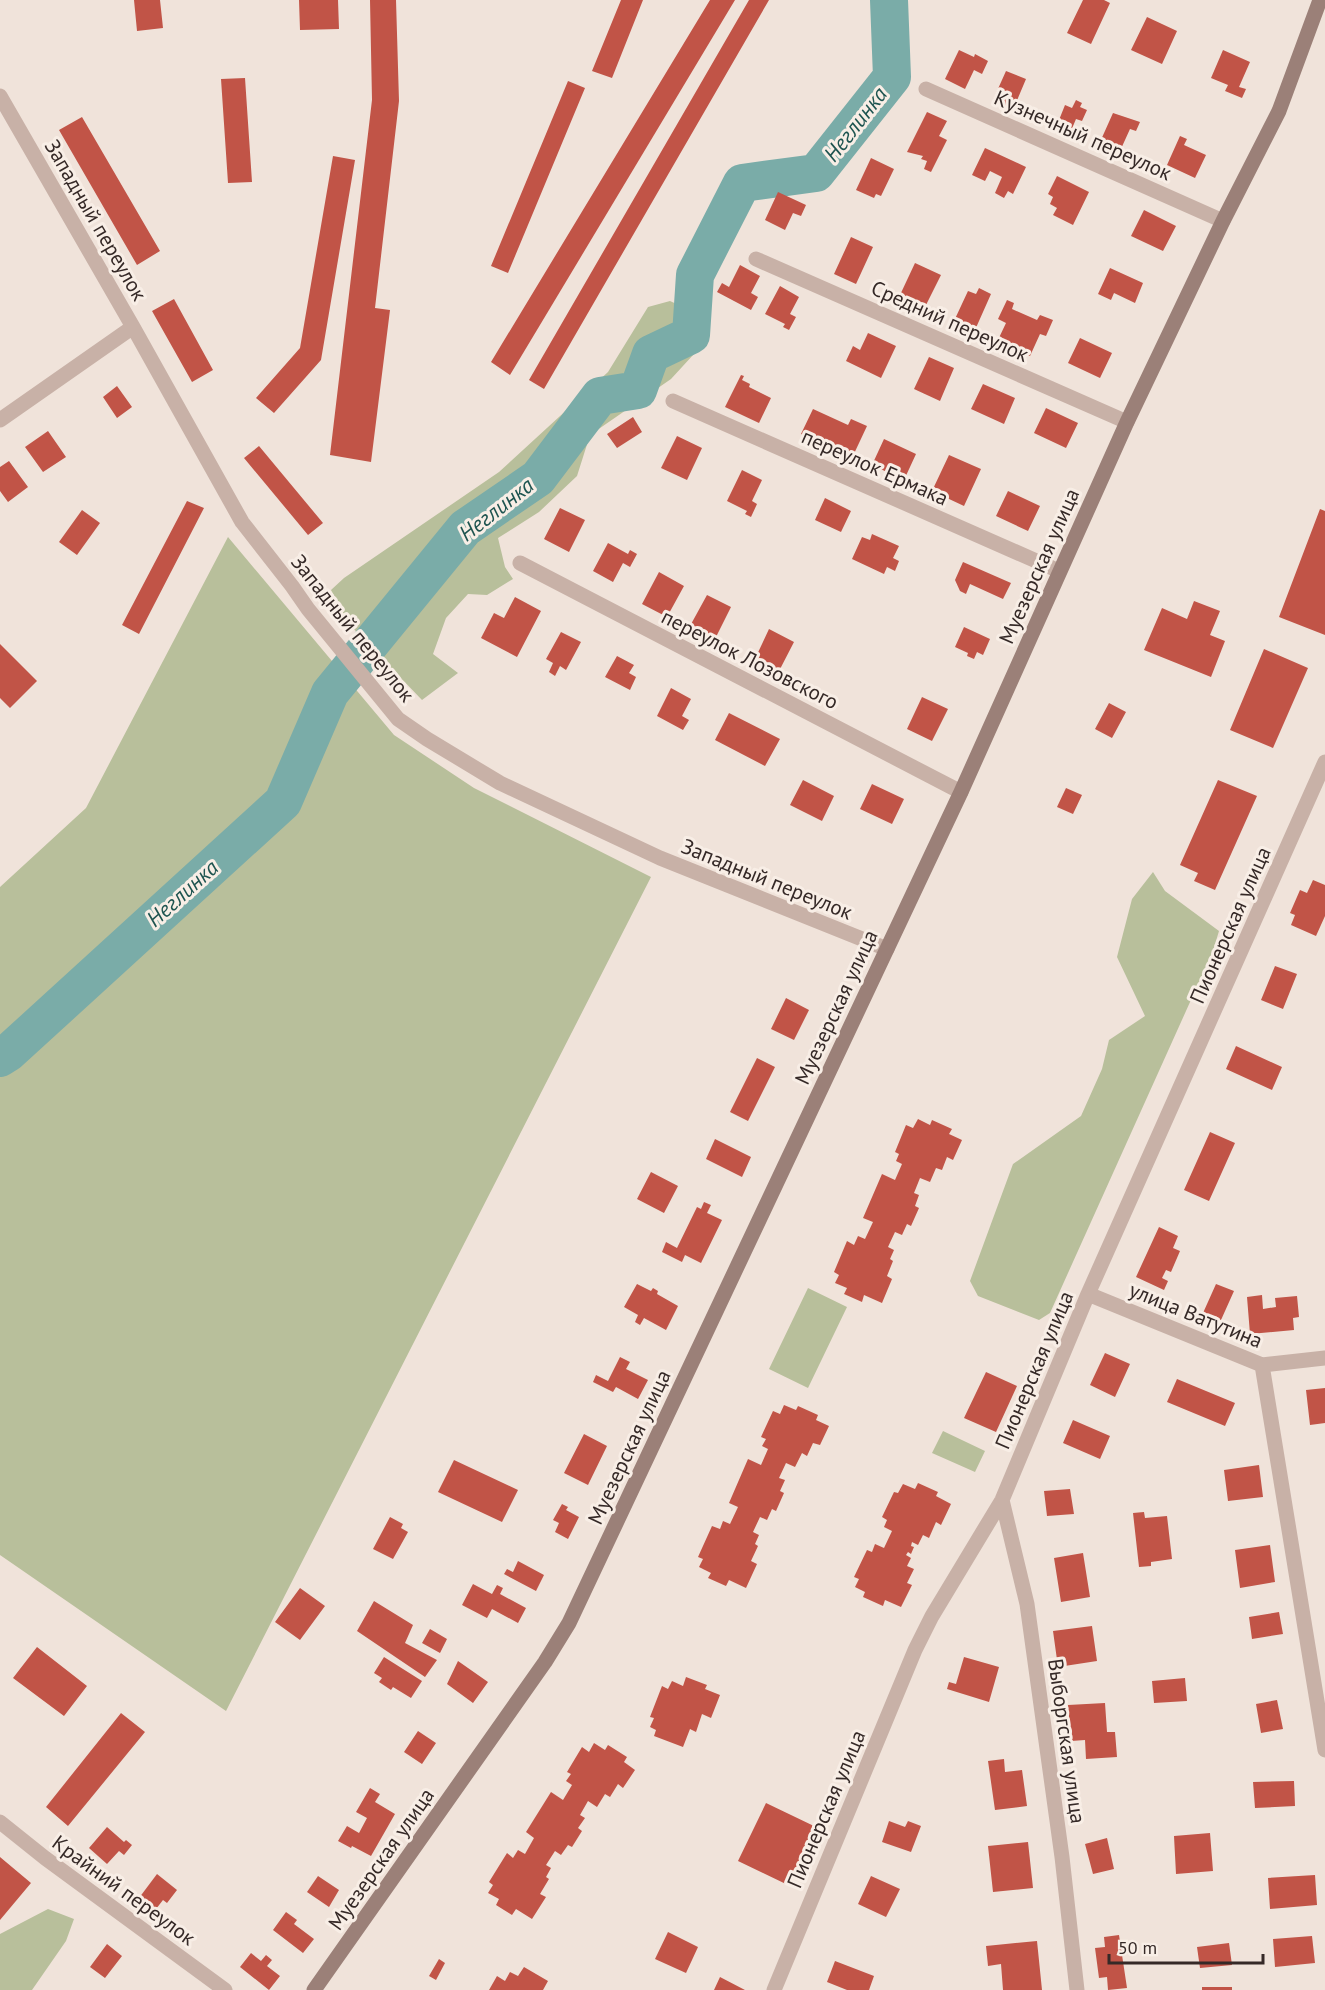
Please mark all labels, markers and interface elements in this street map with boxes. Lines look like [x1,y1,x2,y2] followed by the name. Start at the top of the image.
[817,81,893,167] water label: Неглинка
[990,84,1176,186] street label: Кузнечный переулок
[39,134,153,306] street label: Западный переулок
[867,274,1033,368] street label: Средний переулок
[798,423,952,511] street label: переулок Ермака
[453,471,539,547] water label: Неглинка
[993,484,1085,648] street label: Муезерская улица
[285,549,421,707] street label: Западный переулок
[657,603,843,715] street label: переулок Лозовского
[678,832,856,926] street label: Западный переулок
[1183,842,1277,1008] street label: Пионерская улица
[140,853,224,933] water label: Неглинка
[788,926,884,1088] street label: Муезерская улица
[1125,1276,1267,1354] street label: улица Ватутина
[989,1287,1079,1453] street label: Пионерская улица
[581,1366,677,1528] street label: Муезерская улица
[1042,1657,1092,1825] street label: Выборгская улица
[781,1726,871,1892] street label: Пионерская улица
[322,1783,440,1935] street label: Муезерская улица
[47,1829,201,1951] street label: Крайний переулок
[1109,1927,1264,1965] scale bar
[1118,1936,1157,1959] text: 50 m

